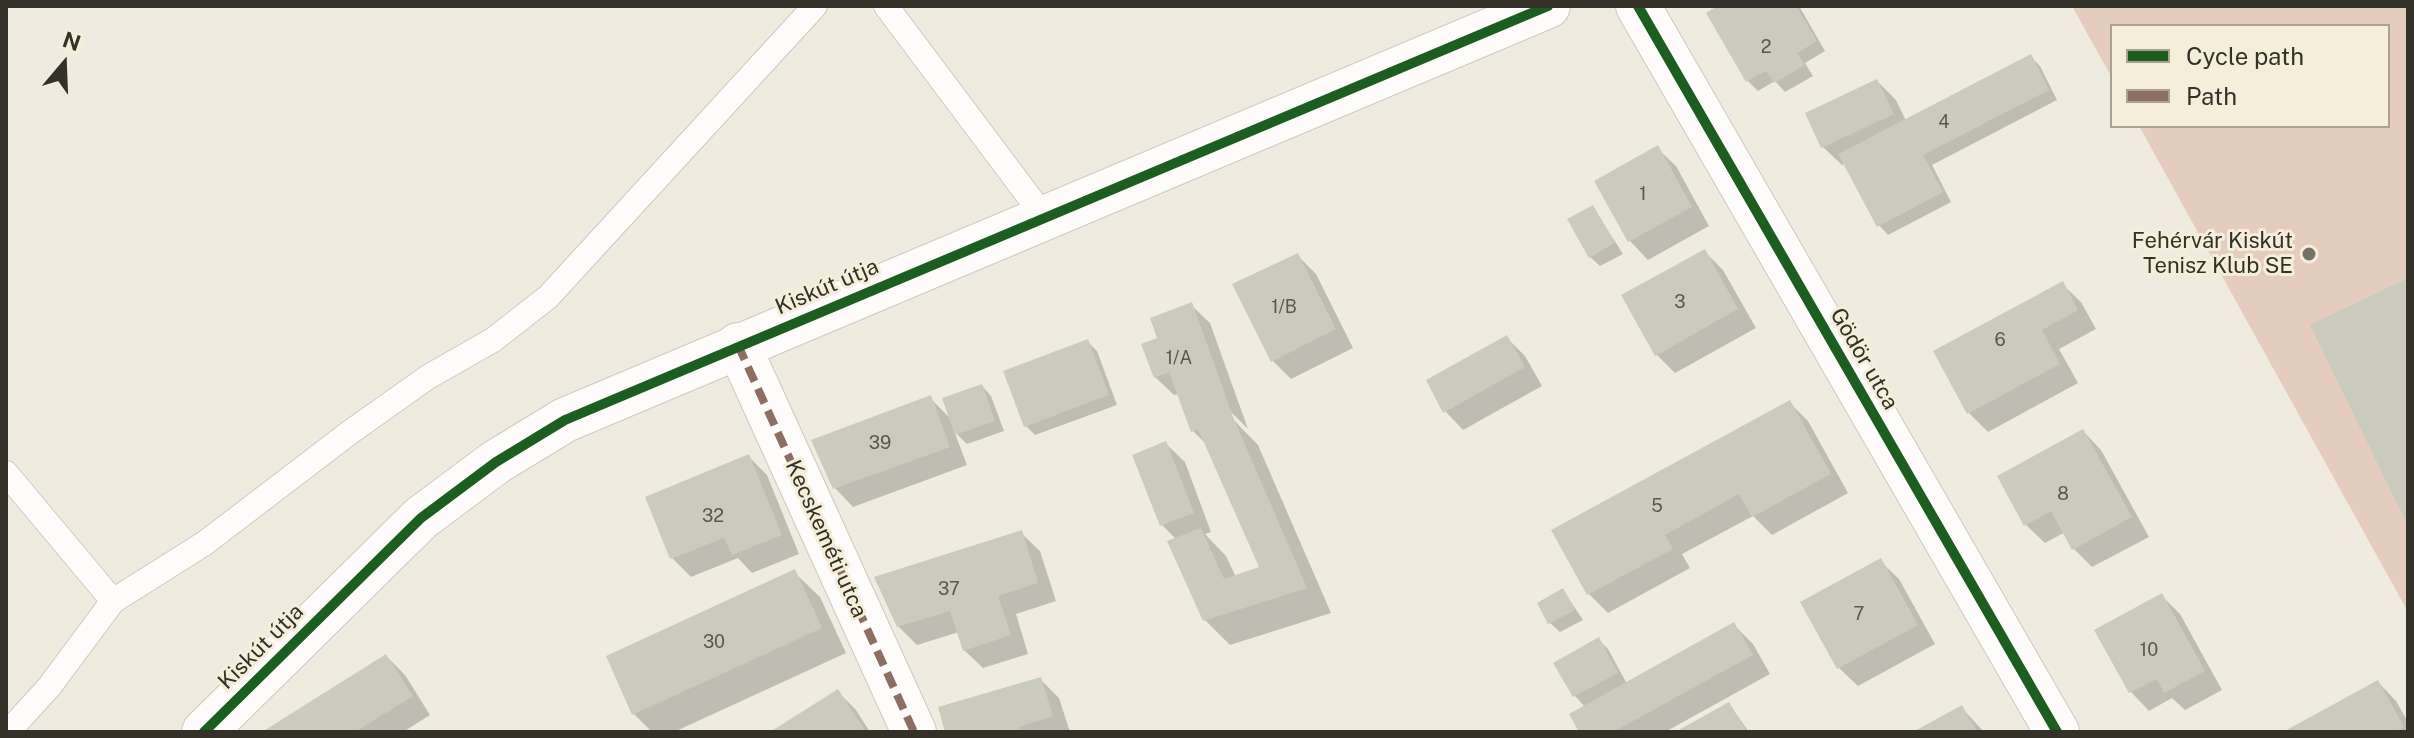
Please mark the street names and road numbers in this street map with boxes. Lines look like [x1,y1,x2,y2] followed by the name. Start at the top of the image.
[771,253,883,321] street label: Kiskút útja
[1824,303,1904,415] street label: Gödör utca
[779,456,873,622] street label: Kecskeméti utca
[213,599,309,695] street label: Kiskút útja

